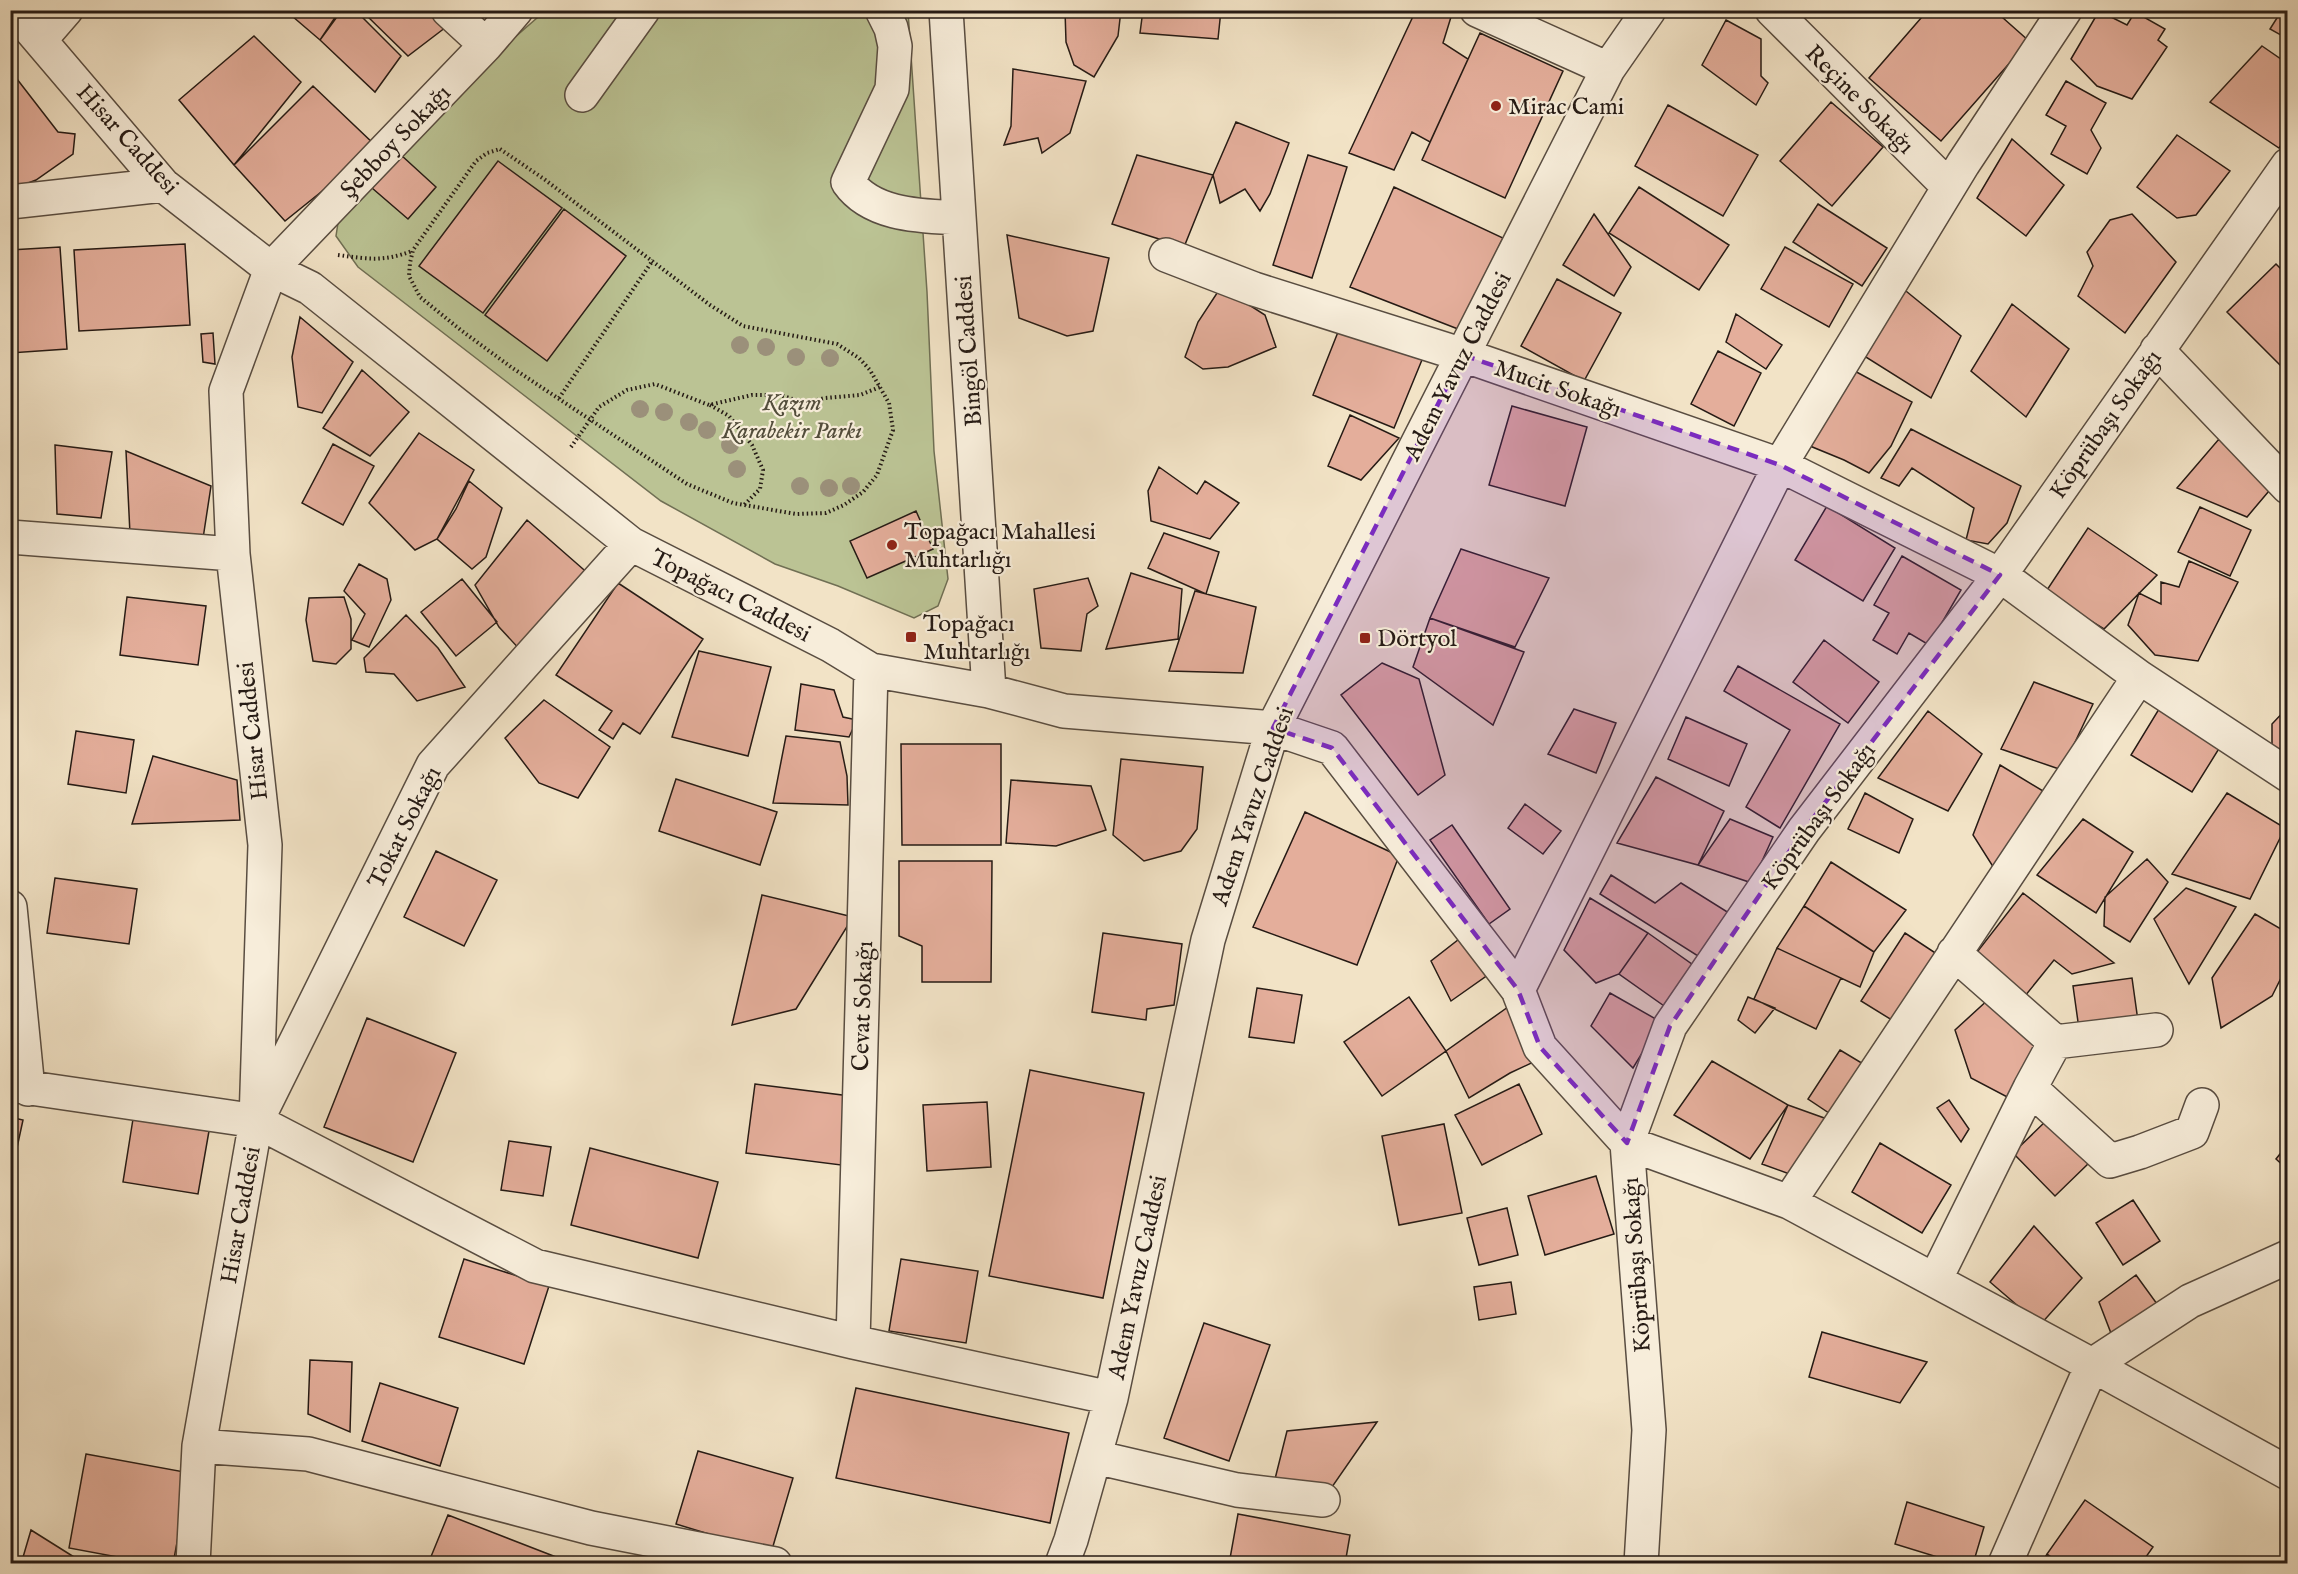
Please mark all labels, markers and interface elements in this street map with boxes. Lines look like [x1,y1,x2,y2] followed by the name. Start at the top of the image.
[1798,39,1920,161] street label: Reçine Sokağı
[69,78,185,202] street label: Hisar Caddesi
[334,79,458,206] street label: Şebboy Sokağı
[1508,92,1624,123] place label: Mirac Cami
[1489,99,1503,113] marker: Mirac Cami
[1397,267,1519,467] street label: Adem Yavuz Caddesi
[949,274,990,428] street label: Bingöl Caddesi
[2043,344,2169,506] street label: Köprübaşı Sokağı
[1490,353,1625,426] street label: Mucit Sokağı
[721,388,862,447] park label: Kazım Karabekir Parkı
[904,517,1096,576] place label: Topağacı Mahallesi Muhtarlığı
[885,538,899,552] marker: Topağacı Mahallesi Muhtarlığı
[645,543,816,650] street label: Topağacı Caddesi
[923,609,1030,668] place label: Topağacı Muhtarlığı
[1377,624,1457,655] place label: Dörtyol
[904,630,918,644] marker: Topağacı Muhtarlığı
[1358,631,1372,645] marker: Dörtyol
[231,660,276,802] street label: Hisar Caddesi
[1205,703,1302,911] street label: Adem Yavuz Caddesi
[1755,737,1883,897] street label: Köprübaşı Sokağı
[361,762,449,894] street label: Tokat Sokağı
[846,940,881,1072] street label: Cevat Sokağı
[214,1144,269,1286] street label: Hisar Caddesi
[1101,1172,1175,1383] street label: Adem Yavuz Caddesi
[1616,1176,1659,1354] street label: Köprübaşı Sokağı

